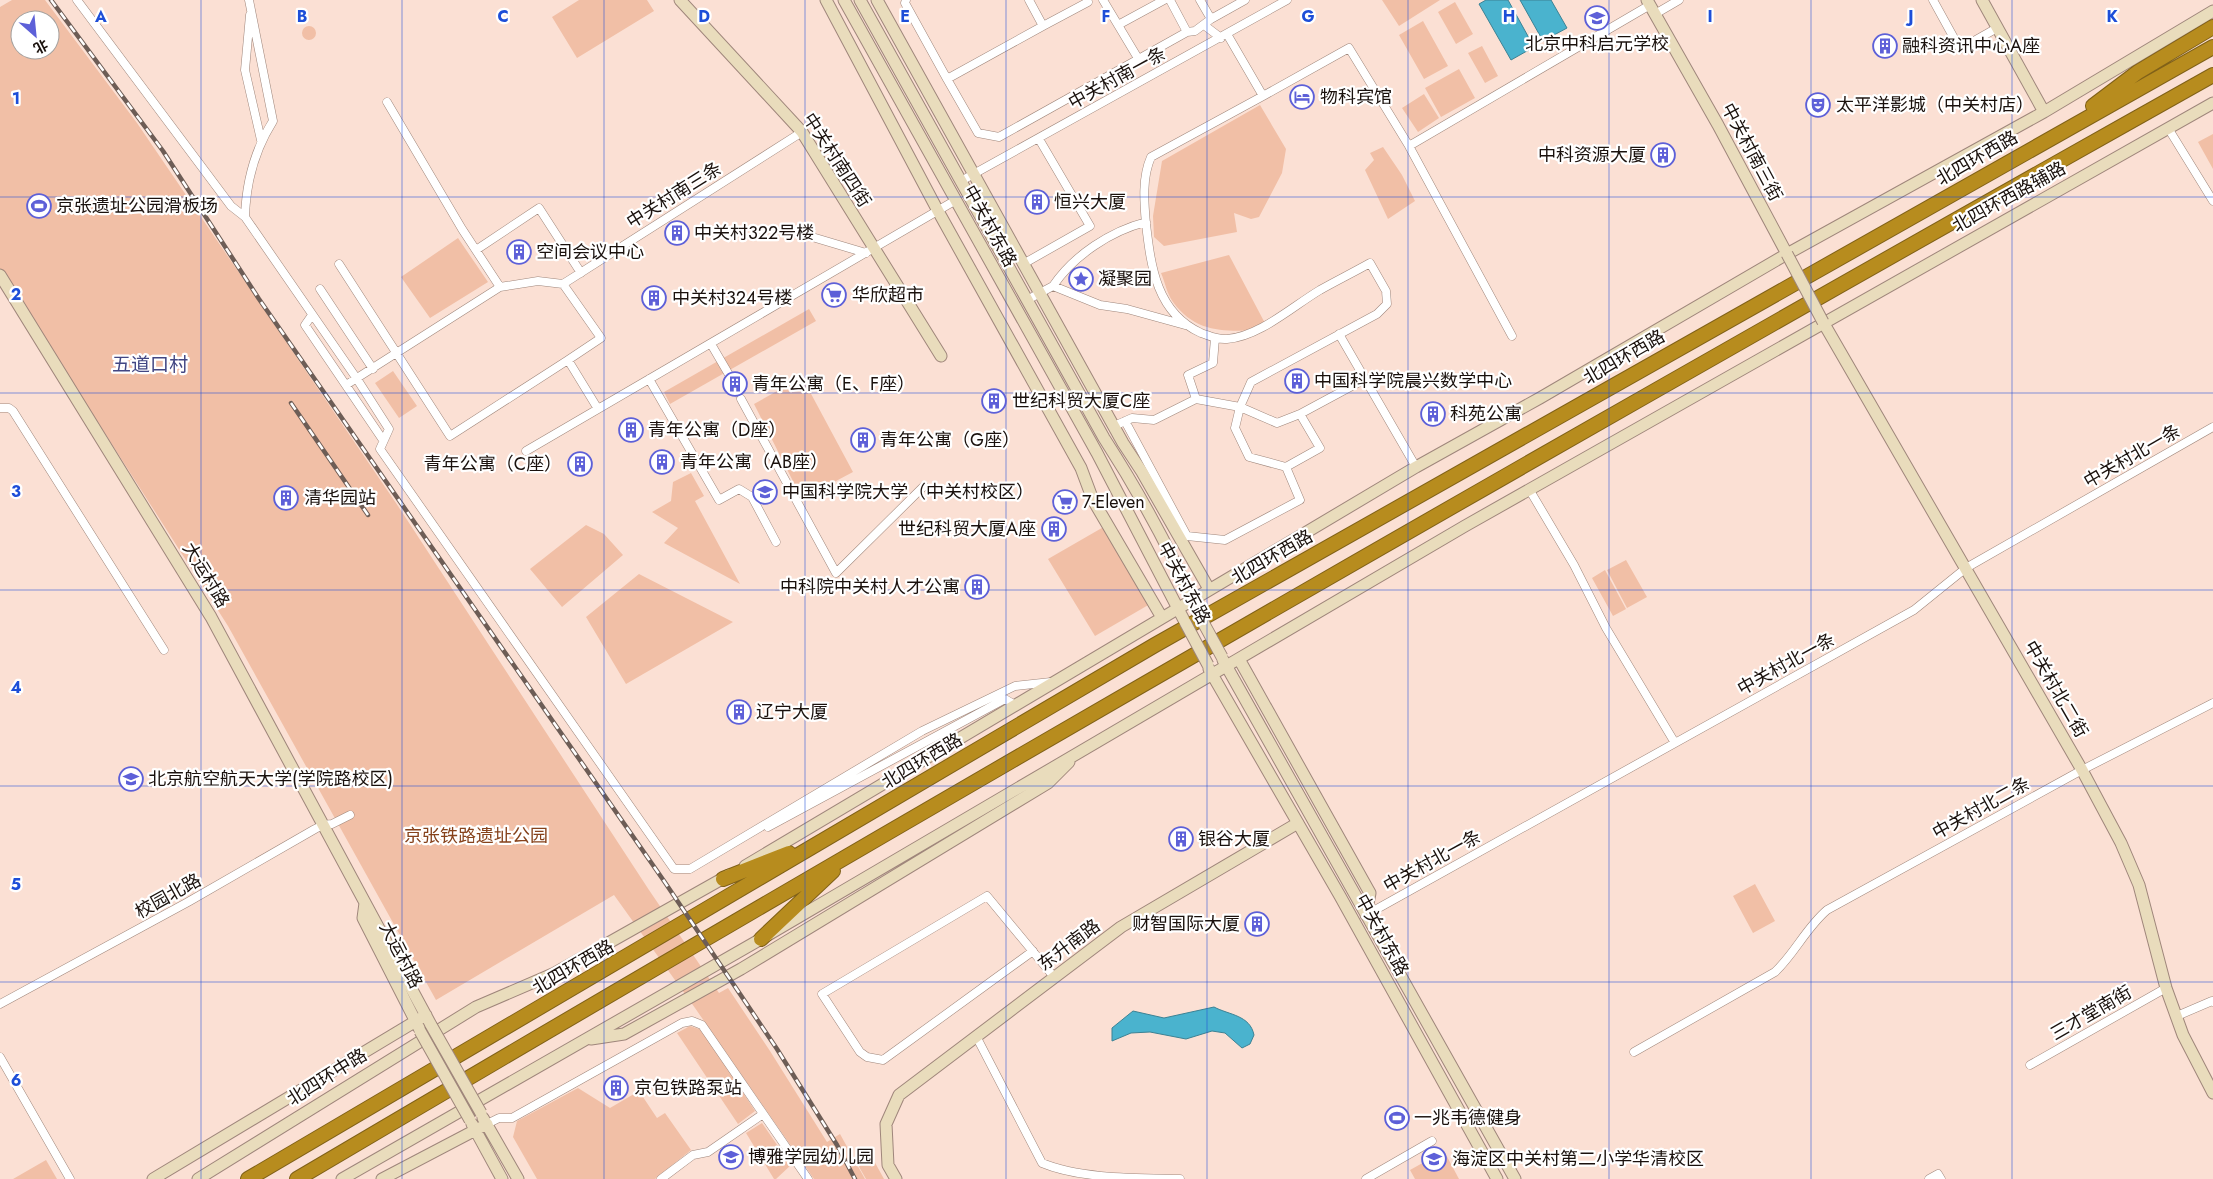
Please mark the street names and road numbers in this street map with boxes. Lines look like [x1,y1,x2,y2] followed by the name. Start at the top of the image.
[1063,40,1171,116] street label: 中关村南一条
[1715,98,1789,206] street label: 中关村南三街
[797,108,877,212] street label: 中关村南四街
[1932,124,2022,192] street label: 北四环西路
[621,155,727,235] street label: 中关村南三条
[1948,155,2070,239] street label: 北四环西路辅路
[957,180,1023,272] street label: 中关村东路
[1579,323,1669,391] street label: 北四环西路
[2079,418,2185,494] street label: 中关村北一条
[1227,523,1317,591] street label: 北四环西路
[176,537,236,613] street label: 大运村路
[1151,537,1217,629] street label: 中关村东路
[1732,626,1840,702] street label: 中关村北一条
[2018,636,2094,742] street label: 中关村北二街
[877,727,967,795] street label: 北四环西路
[1927,770,2035,846] street label: 中关村北二条
[1378,823,1486,899] street label: 中关村北一条
[130,867,206,925] street label: 校园北路
[1349,889,1415,981] street label: 中关村东路
[1032,913,1106,977] street label: 东升南路
[373,917,429,993] street label: 大运村路
[528,933,618,1001] street label: 北四环西路
[2046,979,2136,1047] street label: 三才堂南街
[282,1042,372,1112] street label: 北四环中路

